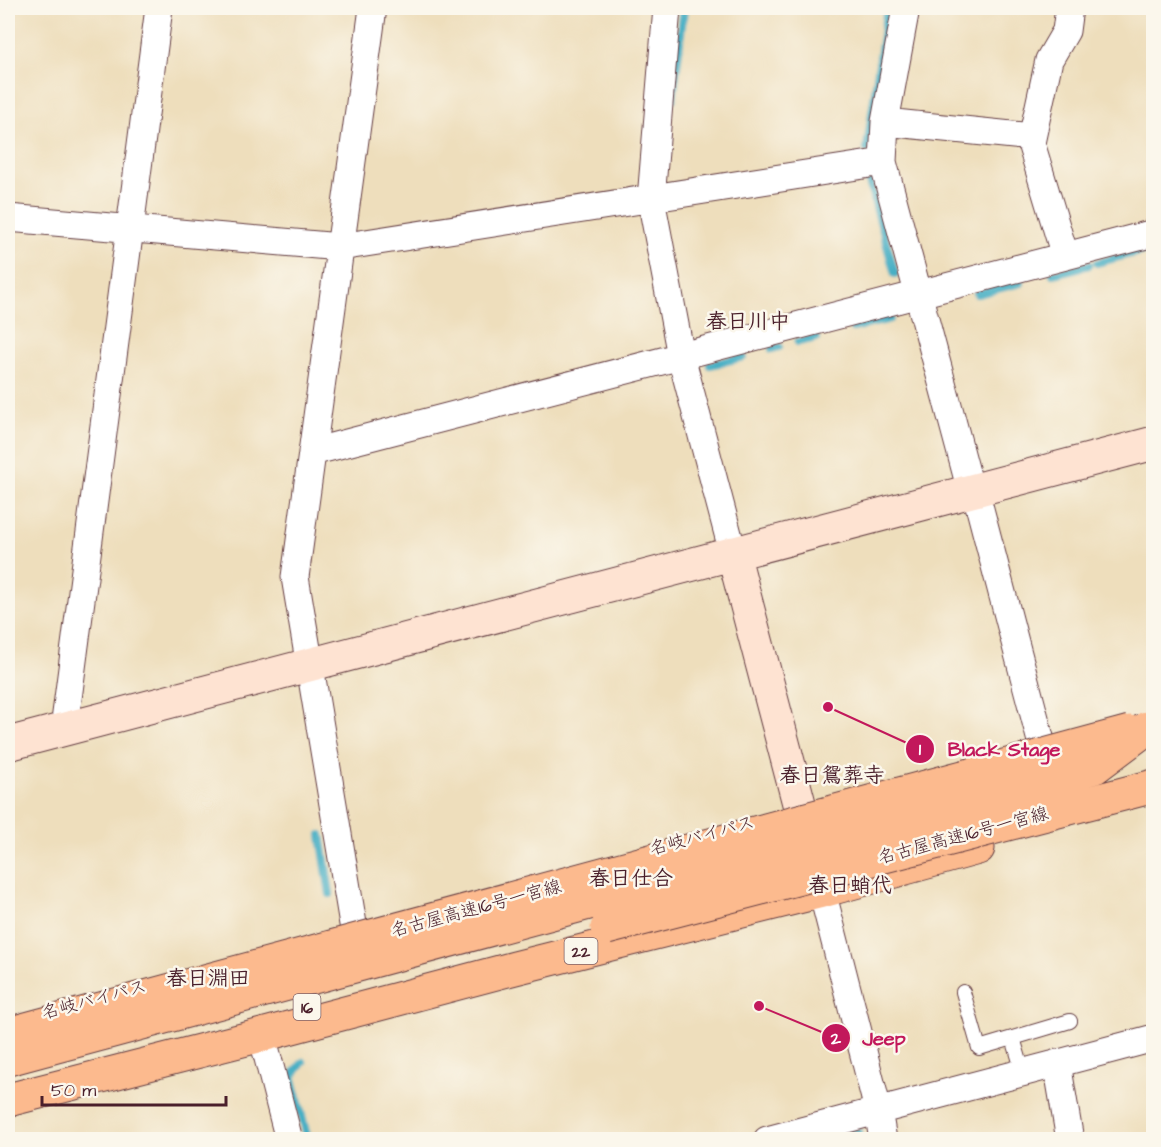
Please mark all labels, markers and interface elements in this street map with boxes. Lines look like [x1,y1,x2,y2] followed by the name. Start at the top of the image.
[706,307,790,336] district label: 春日川中
[905,730,1072,768] callout: Black Stage
[948,736,1061,765] text: Black Stage
[919,737,922,762] text: 1
[780,761,885,790] district label: 春日鴛葬寺
[875,801,1051,870] street label: 名古屋高速16号一宮線
[647,809,757,861] street label: 名岐バイパス
[589,864,673,893] district label: 春日仕合
[808,871,892,900] district label: 春日蛸代
[388,874,564,943] street label: 名古屋高速16号一宮線
[564,938,598,964] road number: 22
[166,964,250,993] district label: 春日淵田
[39,973,149,1025] street label: 名岐バイパス
[294,994,320,1020] road number: 16
[821,1019,918,1057] callout: Jeep
[861,1025,907,1053] text: Jeep
[830,1026,842,1051] text: 2
[42,1069,226,1107] scale bar
[51,1078,96,1103] text: 50 m

